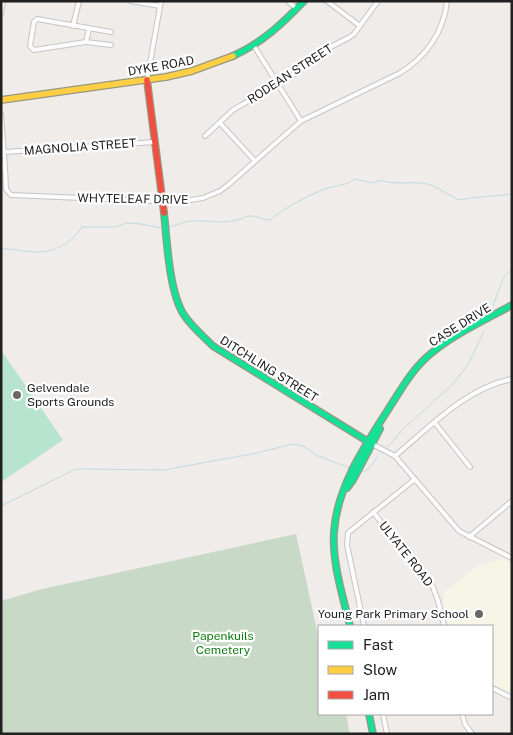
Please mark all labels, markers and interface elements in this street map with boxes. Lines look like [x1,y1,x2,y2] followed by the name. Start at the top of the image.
[245,41,335,107] street label: RODEAN STREET
[127,53,195,79] street label: DYKE ROAD
[23,136,137,158] street label: MAGNOLIA STREET
[77,191,189,207] street label: WHYTELEAF DRIVE
[427,300,493,350] street label: CASE DRIVE
[218,333,320,405] street label: DITCHLING STREET
[27,381,114,409] place label: Gelvendale Sports Grounds
[11,389,23,401] marker: Gelvendale Sports Grounds
[376,519,436,589] street label: ULYATE ROAD
[318,607,469,621] place label: Young Park Primary School
[473,608,485,620] marker: Young Park Primary School
[318,625,493,715] legend
[192,629,254,657] park label: Papenkuils Cemetery
[363,636,393,653] text: Fast
[363,661,398,678] text: Slow
[363,686,390,703] text: Jam

